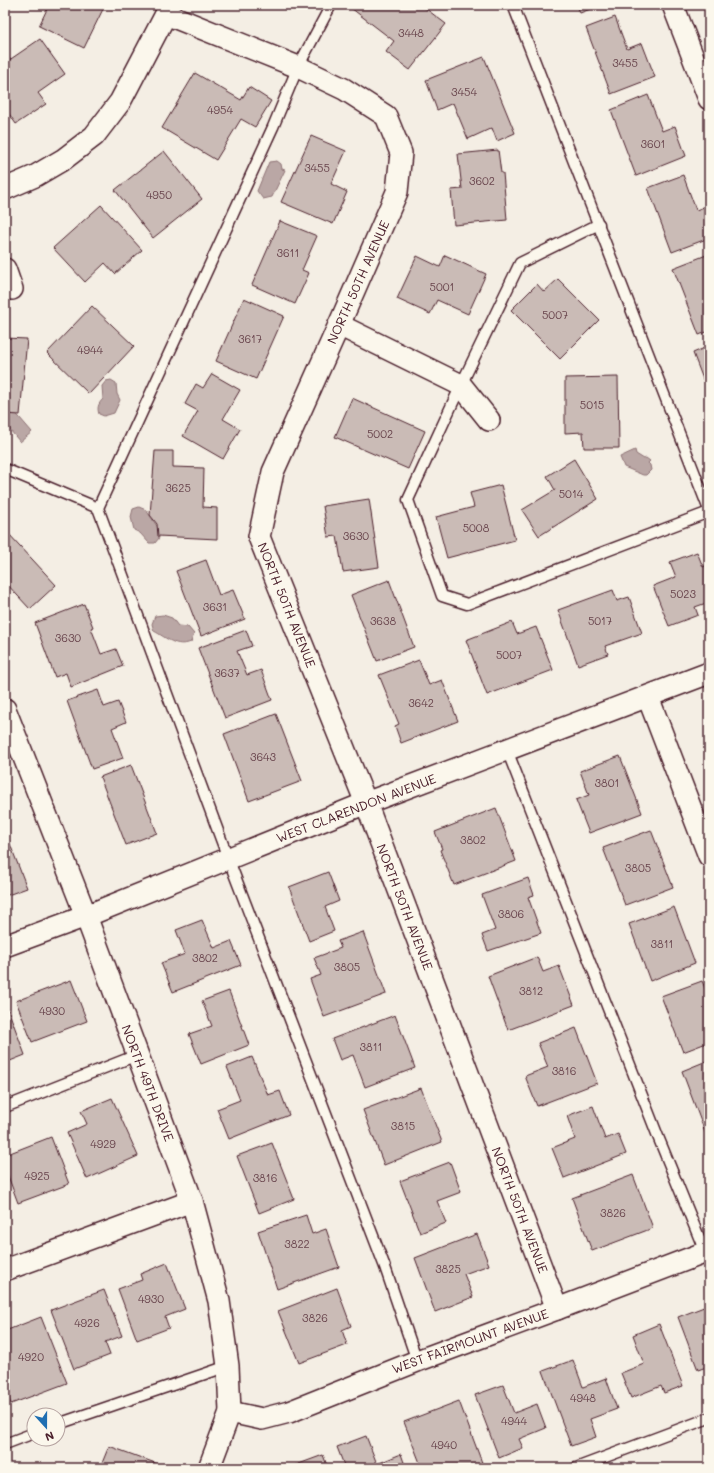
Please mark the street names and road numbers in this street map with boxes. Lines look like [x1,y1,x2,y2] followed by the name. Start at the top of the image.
[323,217,393,346] street label: NORTH 50TH AVENUE
[255,540,320,670] street label: NORTH 50TH AVENUE
[274,769,438,846] street label: WEST CLARENDON AVENUE
[374,841,437,972] street label: NORTH 50TH AVENUE
[118,1022,179,1144] street label: NORTH 49TH DRIVE
[489,1144,552,1275] street label: NORTH 50TH AVENUE
[389,1304,550,1377] street label: WEST FAIRMOUNT AVENUE

